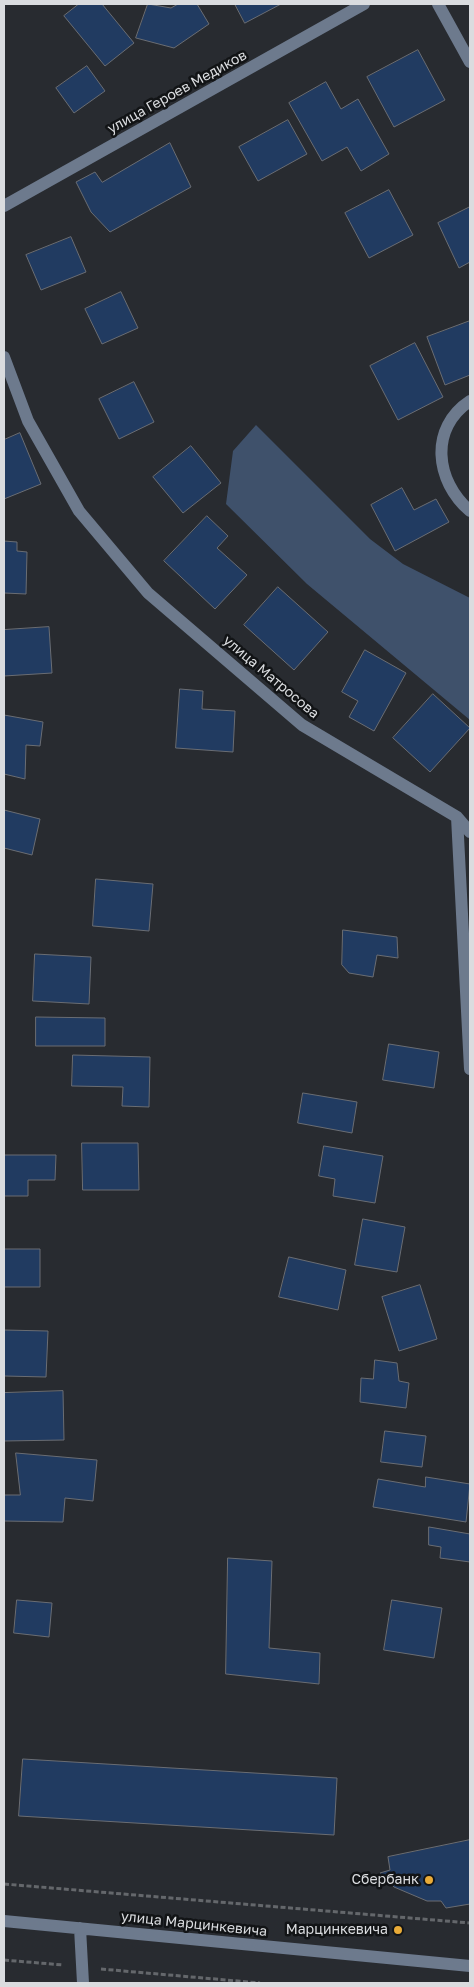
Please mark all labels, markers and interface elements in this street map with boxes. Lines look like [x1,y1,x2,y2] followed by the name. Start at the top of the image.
[104,47,250,137] street label: улица Героев Медиков
[220,632,322,722] street label: улица Матросова
[352,1872,419,1888] place label: Сбербанк
[423,1874,435,1886] marker: Сбербанк
[120,1908,268,1940] street label: улица Марцинкевича
[286,1922,388,1938] place label: Марцинкевича
[392,1924,404,1936] marker: Марцинкевича

